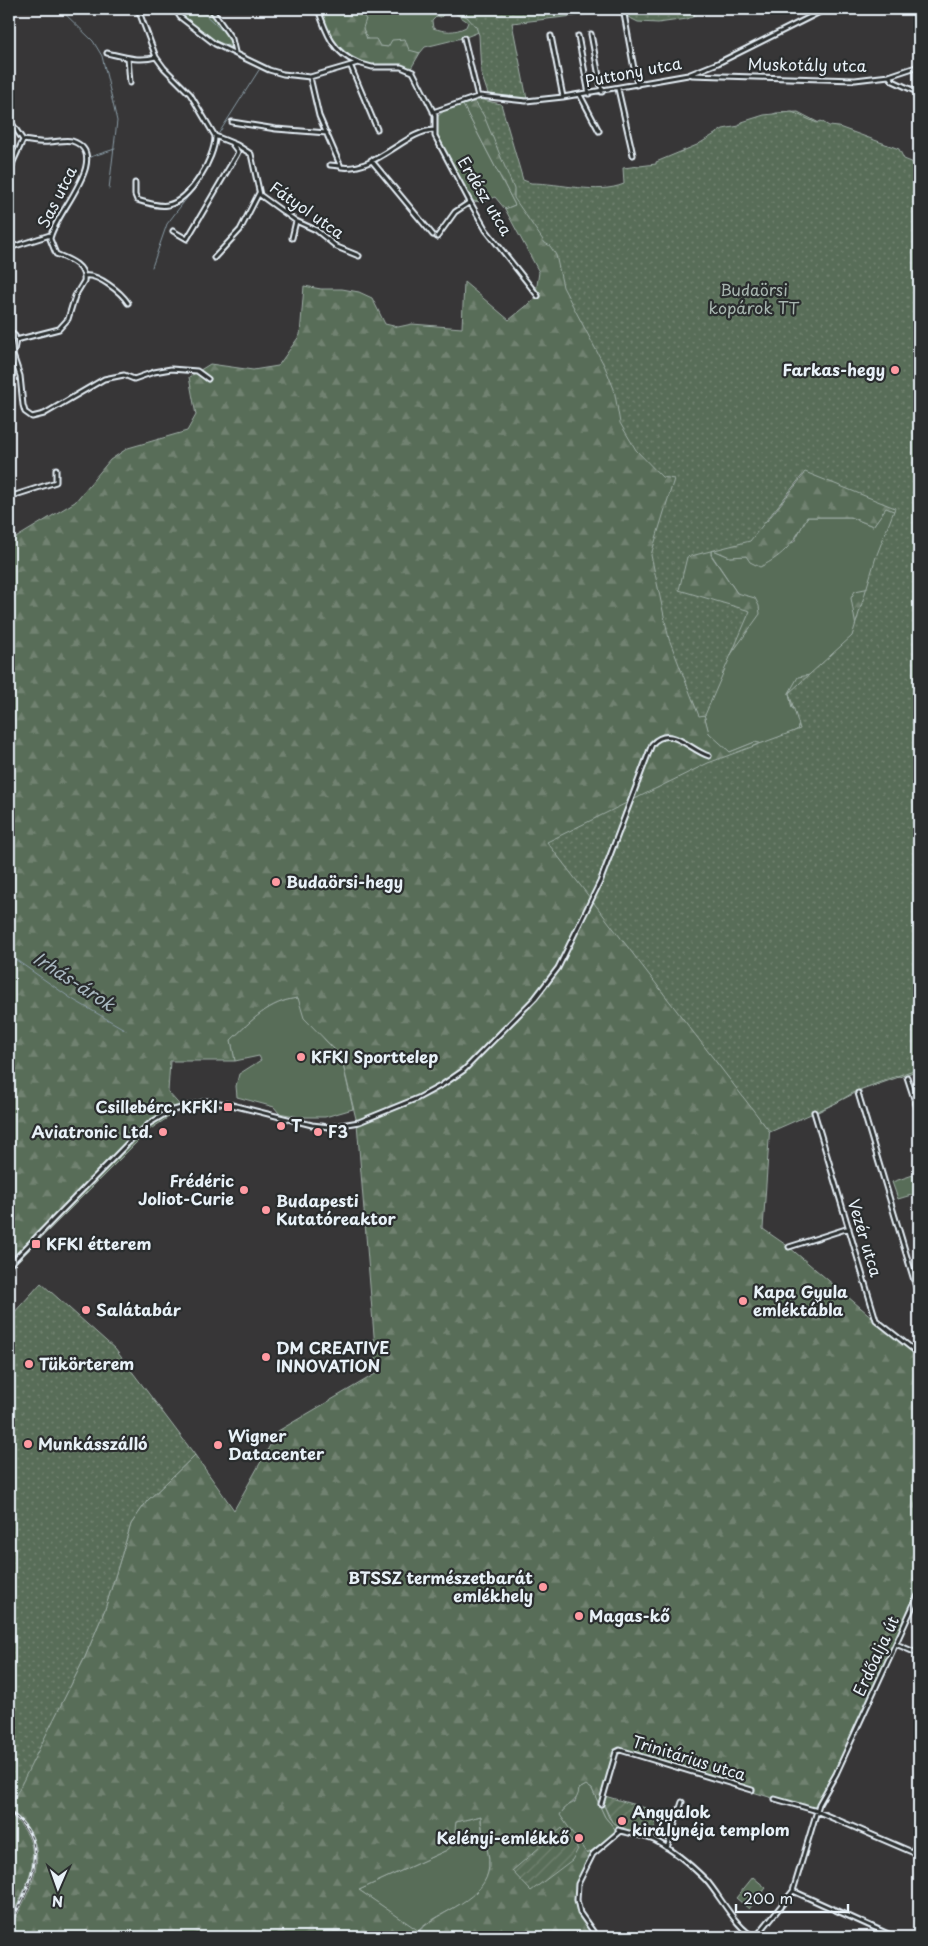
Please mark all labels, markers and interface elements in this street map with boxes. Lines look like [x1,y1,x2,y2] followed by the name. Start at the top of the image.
[583,50,683,92] street label: Puttony utca
[747,51,867,77] street label: Muskotály utca
[453,151,519,240] street label: Erdész utca
[30,162,82,231] street label: Sas utca
[265,175,350,244] street label: Fátyol utca
[708,277,800,319] park label: Budaörsi kopárok TT
[783,357,885,381] place label: Farkas-hegy
[889,364,901,376] marker: Farkas-hegy
[286,869,403,893] place label: Budaörsi-hegy
[270,876,282,888] marker: Budaörsi-hegy
[28,944,122,1018] water label: Irhás-árok
[311,1044,438,1068] place label: KFKI Sporttelep
[295,1051,307,1063] marker: KFKI Sporttelep
[95,1094,218,1118] place label: Csillebérc, KFKI
[222,1101,234,1113] marker: Csillebérc, KFKI
[291,1113,302,1137] place label: T
[32,1119,153,1143] place label: Aviatronic Ltd.
[328,1119,348,1143] place label: F3
[275,1120,287,1132] marker: T
[157,1126,169,1138] marker: Aviatronic Ltd.
[312,1126,324,1138] marker: F3
[138,1168,234,1210] place label: Frédéric Joliot-Curie
[238,1184,250,1196] marker: Frédéric Joliot-Curie
[276,1188,396,1230] place label: Budapesti Kutatóreaktor
[843,1196,889,1280] street label: Vezér utca
[260,1204,272,1216] marker: Budapesti Kutatóreaktor
[46,1231,151,1255] place label: KFKI étterem
[30,1238,42,1250] marker: KFKI étterem
[753,1279,848,1321] place label: Kapa Gyula emléktábla
[737,1295,749,1307] marker: Kapa Gyula emléktábla
[96,1297,182,1321] place label: Salátabár
[80,1304,92,1316] marker: Salátabár
[276,1335,389,1377] place label: DM CREATIVE INNOVATION
[39,1351,134,1375] place label: Tükörterem
[260,1351,272,1363] marker: DM CREATIVE INNOVATION
[23,1358,35,1370] marker: Tükörterem
[228,1423,325,1465] place label: Wigner Datacenter
[38,1431,147,1455] place label: Munkásszálló
[22,1438,34,1450] marker: Munkásszálló
[212,1439,224,1451] marker: Wigner Datacenter
[348,1565,533,1607] place label: BTSSZ természetbarát emlékhely
[537,1581,549,1593] marker: BTSSZ természetbarát emlékhely
[589,1603,670,1627] place label: Magas-kő
[573,1610,585,1622] marker: Magas-kő
[846,1611,904,1700] street label: Erdőalja út
[629,1728,749,1786] street label: Trinitárius utca
[632,1799,790,1841] place label: Angyalok királynéja templom
[616,1815,628,1827] marker: Angyalok királynéja templom
[436,1825,569,1849] place label: Kelényi-emlékkő
[573,1832,585,1844] marker: Kelényi-emlékkő
[32,1864,82,1914] north arrow
[736,1881,848,1913] scale bar
[743,1886,793,1909] text: 200 m
[52,1891,63,1912] text: N

